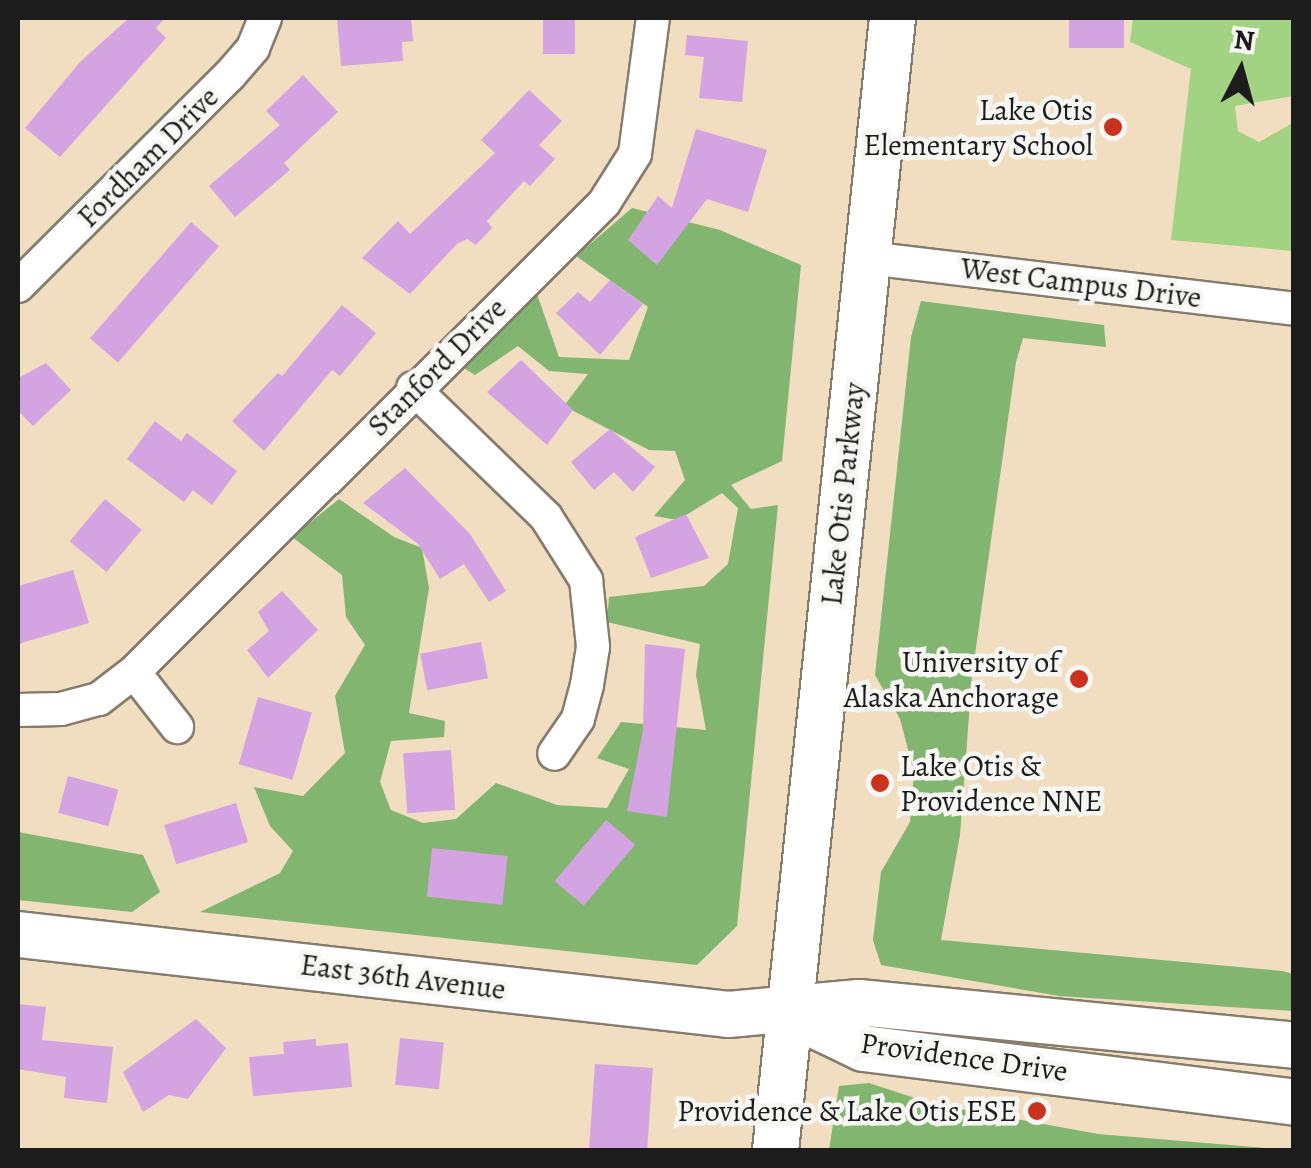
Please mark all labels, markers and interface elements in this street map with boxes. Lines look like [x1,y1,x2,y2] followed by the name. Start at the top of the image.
[1191,20,1291,120] north arrow
[1232,20,1256,60] text: N
[70,79,226,235] street label: Fordham Drive
[863,92,1093,162] place label: Lake Otis Elementary School
[1102,116,1124,138] marker: Lake Otis Elementary School
[959,250,1203,316] street label: West Campus Drive
[360,290,514,444] street label: Stanford Drive
[813,381,873,607] street label: Lake Otis Parkway
[844,644,1059,714] place label: University of Alaska Anchorage
[1068,668,1090,690] marker: University of Alaska Anchorage
[900,748,1102,818] place label: Lake Otis & Providence NNE
[869,772,891,794] marker: Lake Otis & Providence NNE
[298,947,508,1007] street label: East 36th Avenue
[858,1025,1070,1089] street label: Providence Drive
[677,1093,1017,1129] place label: Providence & Lake Otis ESE
[1026,1100,1048,1122] marker: Providence & Lake Otis ESE

